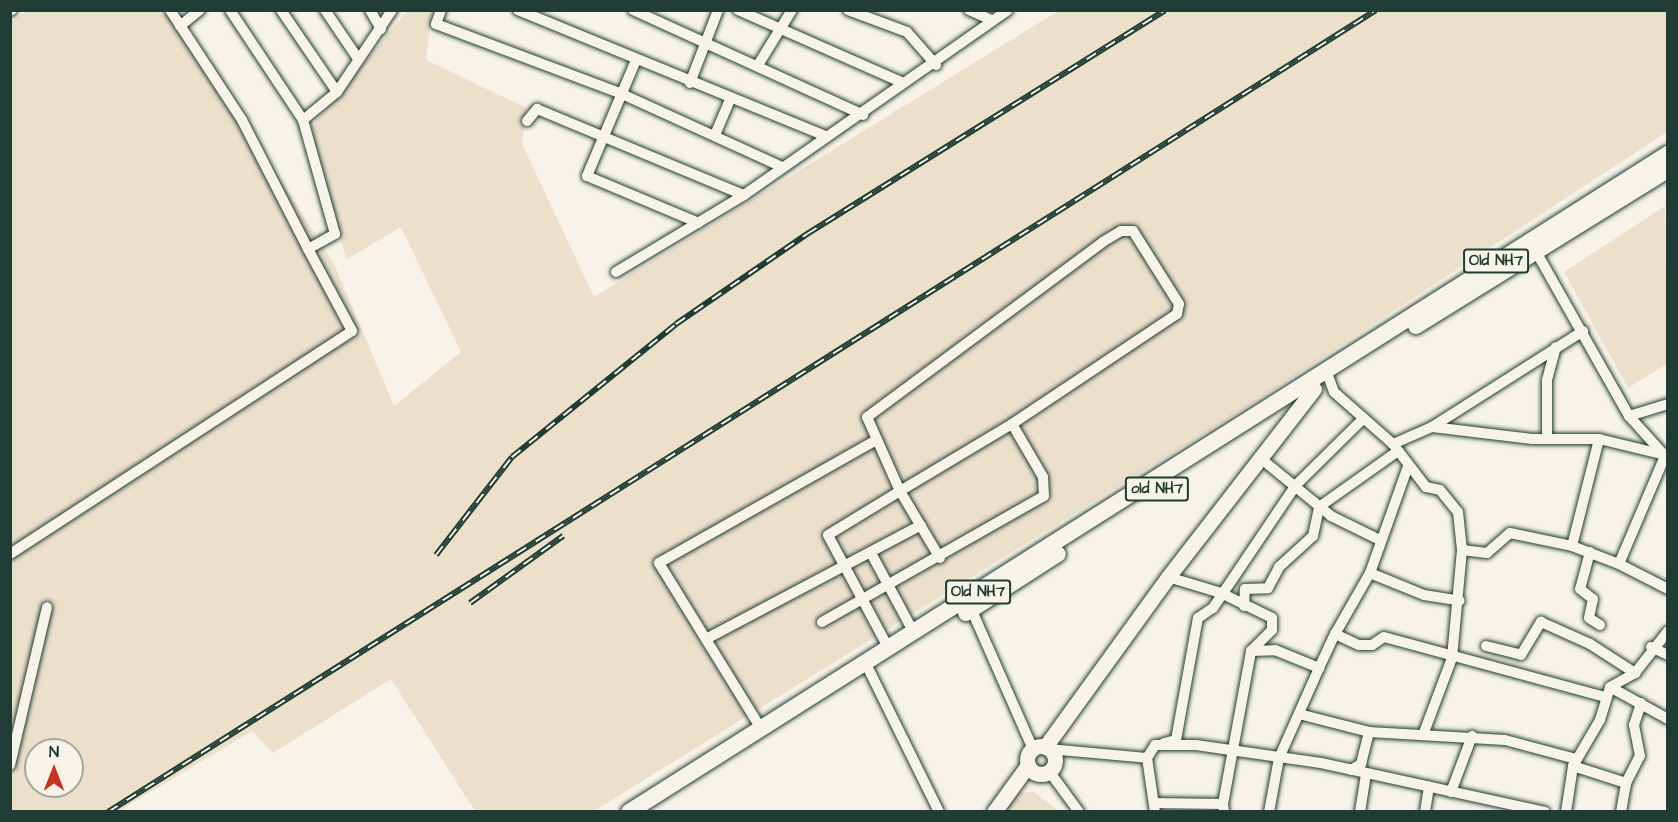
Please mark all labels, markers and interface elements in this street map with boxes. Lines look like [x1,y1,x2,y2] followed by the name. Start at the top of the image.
[1463,249,1529,273] road number: Old NH7
[1124,477,1190,501] road number: old NH7
[945,580,1011,604] road number: Old NH7
[24,738,84,798] north arrow
[49,741,59,763] text: N

